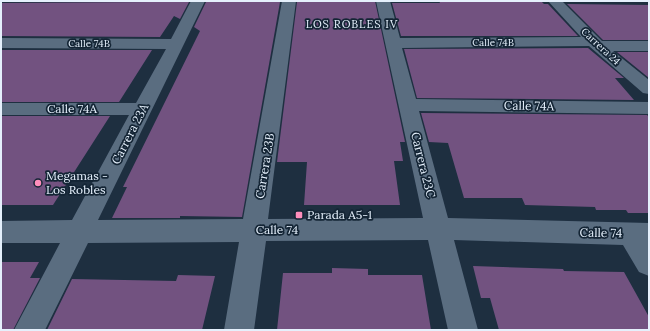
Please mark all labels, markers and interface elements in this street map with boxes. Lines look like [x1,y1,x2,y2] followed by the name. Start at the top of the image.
[306,17,398,31] district label: LOS ROBLES IV
[578,25,623,68] street label: Carrera 24
[472,36,514,49] street label: Calle 74B
[68,37,110,50] street label: Calle 74B
[504,98,555,113] street label: Calle 74A
[108,100,152,167] street label: Carrera 23A
[47,101,98,116] street label: Calle 74A
[408,130,439,200] street label: Carrera 23C
[252,132,277,200] street label: Carrera 23B
[46,168,108,197] place label: Megamas - Los Robles
[33,178,43,188] marker: Megamas - Los Robles
[307,207,372,222] place label: Parada A5-1
[294,210,304,220] marker: Parada A5-1
[256,222,299,237] street label: Calle 74
[580,225,623,240] street label: Calle 74

